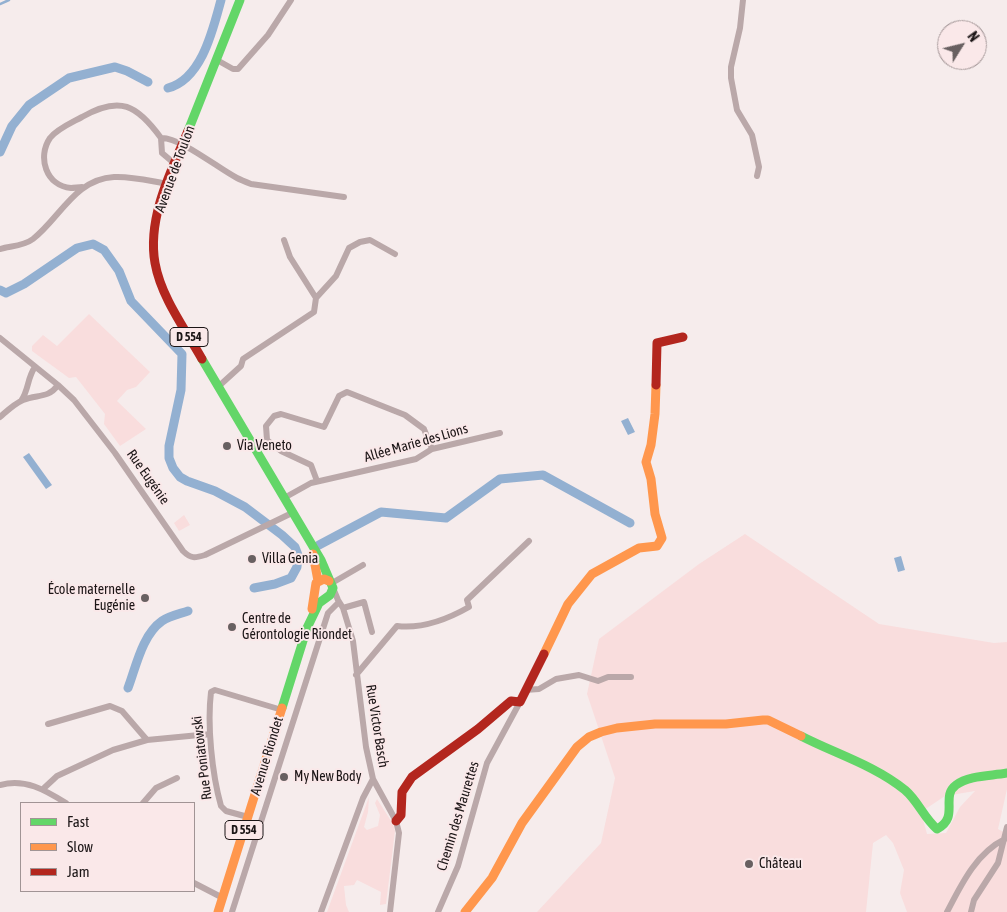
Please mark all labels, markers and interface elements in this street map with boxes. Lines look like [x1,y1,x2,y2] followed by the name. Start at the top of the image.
[937,20,987,70] north arrow
[964,29,982,45] text: N
[152,123,198,215] street label: Avenue de Toulon
[170,328,208,347] road number: D 554
[362,420,470,466] street label: Allée Marie des Lions
[237,438,292,454] place label: Via Veneto
[221,440,233,452] marker: Via Veneto
[123,446,173,508] street label: Rue Eugénie
[262,551,318,567] place label: Villa Genia
[246,553,258,565] marker: Villa Genia
[48,582,135,614] place label: École maternelle Eugénie
[139,592,151,604] marker: École maternelle Eugénie
[242,611,352,644] place label: Centre de Gérontologie Riondet
[226,621,238,633] marker: Centre de Gérontologie Riondet
[362,683,392,769] street label: Rue Victor Basch
[189,715,215,801] street label: Rue Poniatowski
[247,715,287,797] street label: Avenue Riondet
[433,759,483,873] street label: Chemin des Maurettes
[294,769,361,785] place label: My New Body
[278,771,290,783] marker: My New Body
[20,802,195,892] legend
[67,813,89,830] text: Fast
[225,820,263,840] road number: D 554
[67,838,93,855] text: Slow
[759,856,802,872] place label: Château
[743,858,755,870] marker: Château
[67,863,90,880] text: Jam

